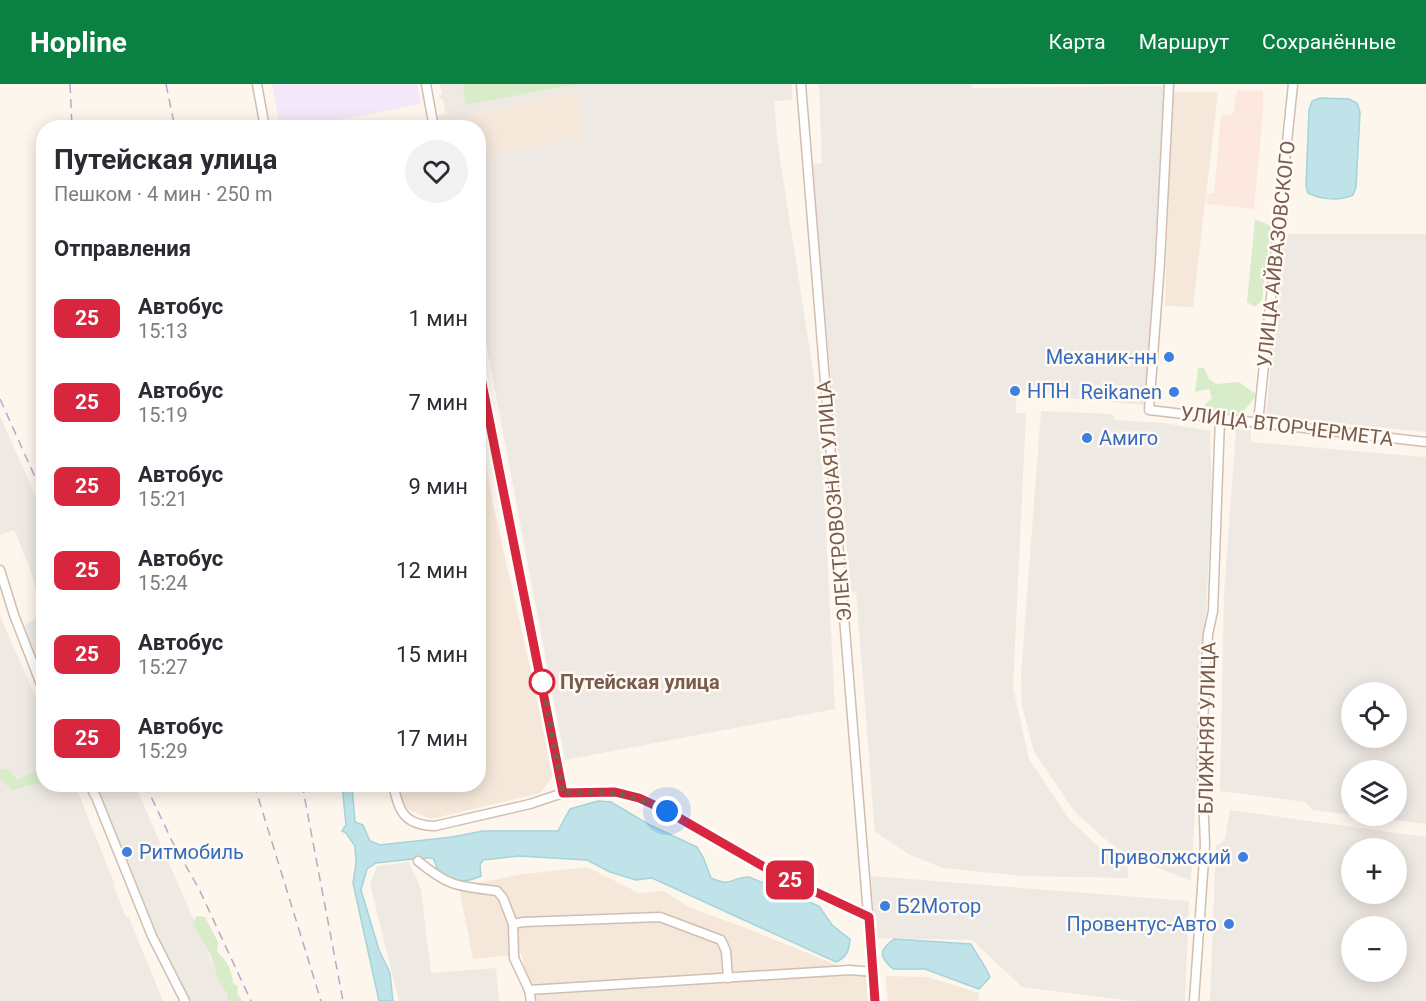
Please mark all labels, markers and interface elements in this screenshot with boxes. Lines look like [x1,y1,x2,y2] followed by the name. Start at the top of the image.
[30,26,127,59] text: Hopline
[1049,30,1106,54] text: Карта
[1139,30,1229,54] text: Маршрут
[1262,30,1396,54] text: Сохранённые
[1252,139,1300,369] street label: УЛИЦА АЙВАЗОВСКОГО
[405,140,468,203] button: heart
[54,143,277,176] text: Путейская улица
[54,182,273,206] text: Пешком · 4 мин · 250 m
[54,236,191,261] text: Отправления
[138,294,223,319] text: Автобус
[75,306,99,330] text: 25
[408,306,468,331] text: 1 мин
[138,319,188,343] text: 15:13
[1046,345,1157,369] place label: Механик-нн
[1162,350,1176,364] marker: Механик-нн
[138,378,223,403] text: Автобус
[1027,379,1070,403] place label: НПН
[812,380,856,622] street label: ЭЛЕКТРОВОЗНАЯ УЛИЦА
[1080,380,1162,404] place label: Reikanen
[1008,384,1022,398] marker: НПН
[1167,385,1181,399] marker: Reikanen
[75,390,99,414] text: 25
[408,390,468,415] text: 7 мин
[1179,401,1395,451] street label: УЛИЦА ВТОРЧЕРМЕТА
[138,403,188,427] text: 15:19
[1099,426,1158,450] place label: Амиго
[1080,431,1094,445] marker: Амиго
[138,462,223,487] text: Автобус
[75,474,99,498] text: 25
[408,474,468,499] text: 9 мин
[138,487,188,511] text: 15:21
[138,546,223,571] text: Автобус
[75,558,99,582] text: 25
[396,558,468,583] text: 12 мин
[138,571,188,595] text: 15:24
[138,630,223,655] text: Автобус
[75,642,99,666] text: 25
[396,642,468,667] text: 15 мин
[1193,642,1221,814] street label: БЛИЖНЯЯ УЛИЦА
[138,655,188,679] text: 15:27
[529,669,555,695] marker: Путейская улица
[560,670,720,694] place label: Путейская улица
[1341,682,1407,982] map controls
[1341,682,1407,748] button: locate
[138,714,223,739] text: Автобус
[75,726,99,750] text: 25
[396,726,468,751] text: 17 мин
[138,739,188,763] text: 15:29
[1341,760,1407,826] button: layers
[652,796,682,826] your location
[1341,838,1407,904] button: +
[139,840,244,864] place label: Ритмобиль
[120,845,134,859] marker: Ритмобиль
[1100,845,1231,869] place label: Приволжский
[1236,850,1250,864] marker: Приволжский
[763,860,817,900] line badge: 25
[778,868,802,892] text: 25
[897,894,981,918] place label: Б2Мотор
[878,899,892,913] marker: Б2Мотор
[1066,912,1217,936] place label: Провентус-Авто
[1341,916,1407,982] button: −
[1222,917,1236,931] marker: Провентус-Авто

